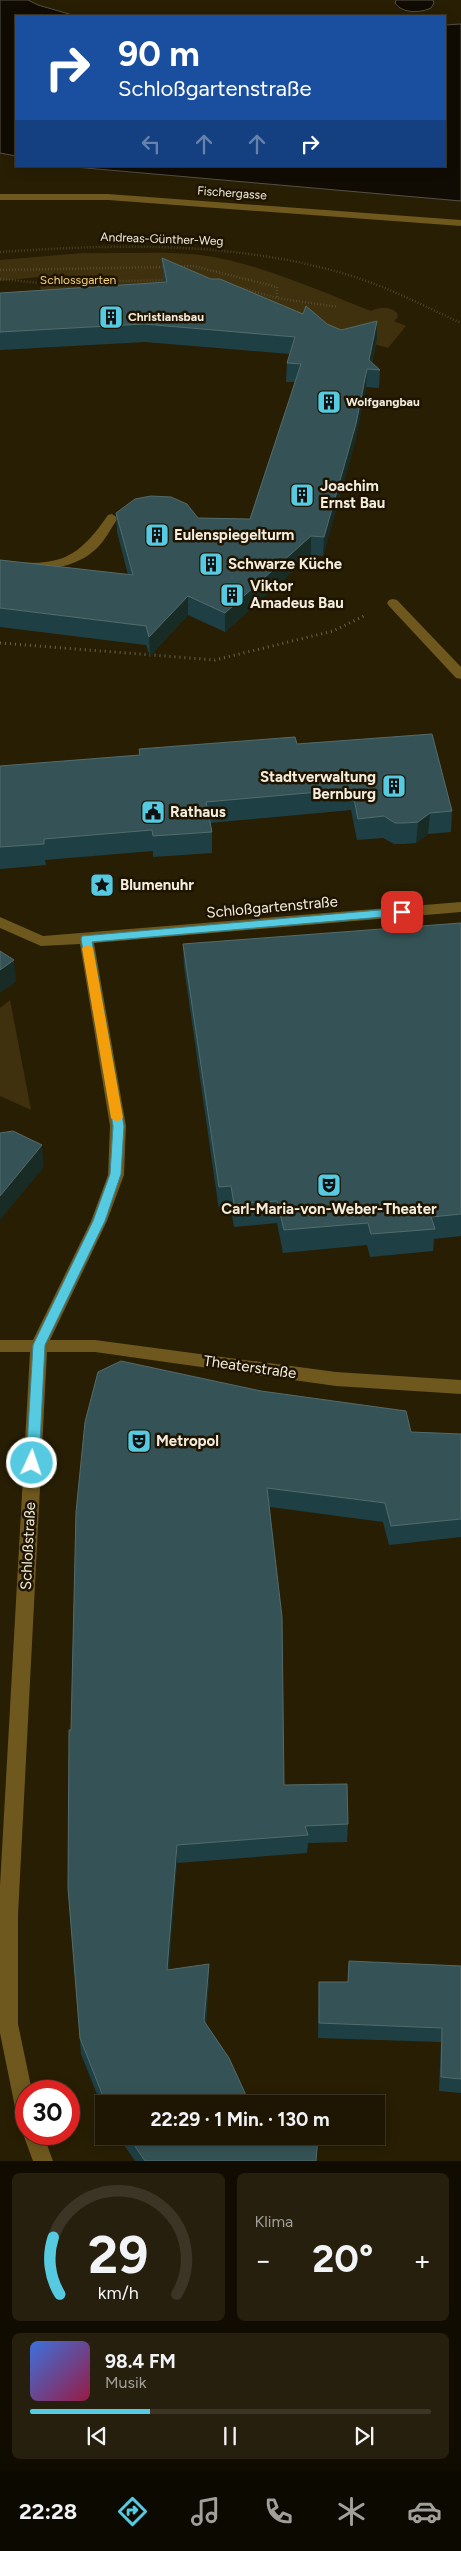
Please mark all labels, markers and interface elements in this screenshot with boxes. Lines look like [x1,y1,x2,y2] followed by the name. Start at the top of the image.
[118,33,200,75] text: 90 m
[35,35,100,100] icon: right
[118,75,311,102] text: Schloßgartenstraße
[137,130,165,158] icon: left
[190,130,218,158] icon: ahead
[243,130,271,158] icon: ahead
[296,130,324,158] icon: right
[197,184,268,202] street label: Fischergasse
[100,230,224,248] street label: Andreas-Günther-Weg
[40,273,116,287] park label: Schlossgarten
[98,304,124,330] building icon: Christiansbau
[128,310,204,324] place label: Christiansbau
[316,389,342,415] building icon: Wolfgangbau
[346,395,420,409] place label: Wolfgangbau
[320,477,385,512] place label: Joachim Ernst Bau
[289,482,315,508] building icon: Joachim Ernst Bau
[144,522,170,548] building icon: Eulenspiegelturm
[174,526,294,544] place label: Eulenspiegelturm
[198,551,224,577] building icon: Schwarze Küche
[228,555,343,573] place label: Schwarze Küche
[250,577,344,612] place label: Viktor Amadeus Bau
[219,582,245,608] building icon: Viktor Amadeus Bau
[260,768,376,803] place label: Stadtverwaltung Bernburg
[381,773,407,799] building icon: Stadtverwaltung Bernburg
[140,799,166,825] public building icon: Rathaus
[170,803,226,821] place label: Rathaus
[89,872,115,898] place icon: Blumenuhr
[120,876,194,894] place label: Blumenuhr
[381,891,423,933] pin
[206,892,338,922] street label: Schloßgartenstraße
[388,898,416,926] icon: arrive
[316,1172,342,1198] theatre icon: Carl-Maria-von-Weber-Theater
[221,1200,437,1218] place label: Carl-Maria-von-Weber-Theater
[202,1352,298,1382] street label: Theaterstraße
[126,1428,152,1454] theatre icon: Metropol
[156,1432,219,1450] place label: Metropol
[5,1436,57,1488] position arrow
[17,1501,39,1591] street label: Schloßstraße
[15,2080,80,2145] speed limit sign: 30
[151,2108,330,2131] text: 22:29 · 1 Min. · 130 m
[255,2212,293,2231] text: Klima
[88,2224,148,2286] text: 29
[312,2236,373,2282] text: 20°
[255,2243,272,2277] text: −
[414,2243,431,2277] text: +
[98,2282,139,2303] text: km/h
[105,2350,176,2373] text: 98.4 FM
[105,2373,146,2392] text: Musik
[83,2422,111,2450] icon: previous
[216,2422,244,2450] icon: pause
[350,2422,378,2450] icon: next
[115,2494,150,2529] icon: directions
[188,2494,223,2529] icon: music
[261,2494,296,2529] icon: phone
[334,2494,369,2529] icon: climate
[407,2494,442,2529] icon: car
[19,2498,77,2525] text: 22:28

